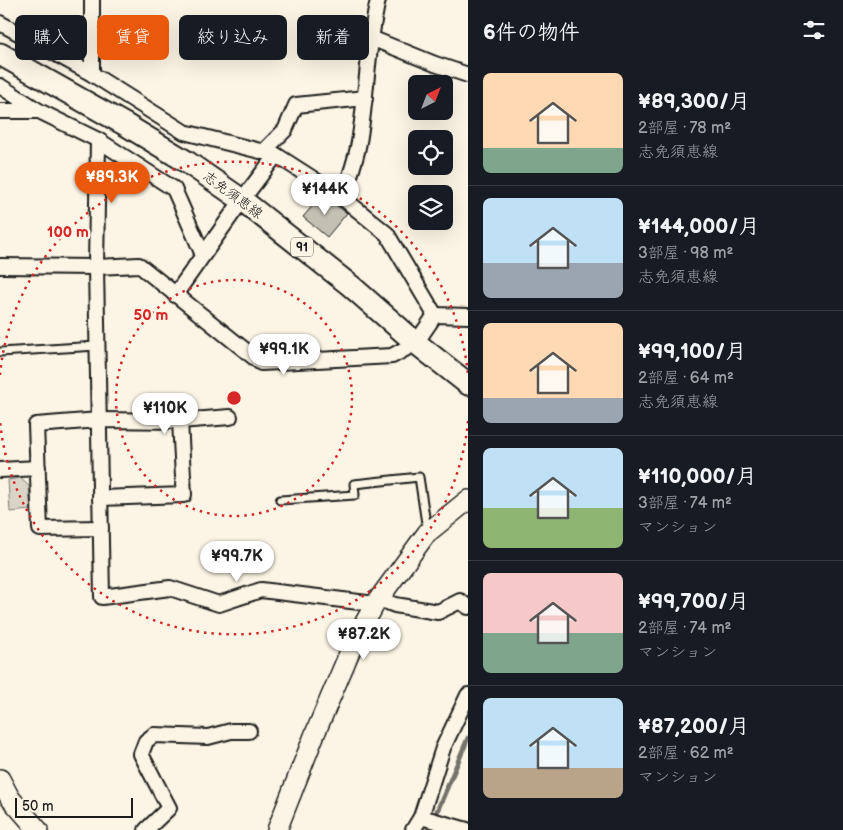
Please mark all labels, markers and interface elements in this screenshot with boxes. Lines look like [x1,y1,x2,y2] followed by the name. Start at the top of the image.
[15,15,87,60] chip: 購入
[97,15,169,60] chip: 賃貸
[179,15,287,60] chip: 絞り込み
[297,15,369,60] chip: 新着
[800,16,828,44] icon: filters
[483,20,580,45] text: 6件の物件
[408,75,452,120] north arrow
[408,75,453,230] map controls
[638,89,750,114] text: ¥89,300/月
[523,93,583,153] icon: home
[638,119,731,138] text: 2部屋 · 78 m²
[408,130,453,175] button: locate
[638,143,718,162] text: 志免須恵線
[71,162,153,204] pin: ¥89.3K
[86,168,138,187] text: ¥89.3K
[200,168,266,222] street label: 志免須恵線
[290,174,360,216] pin: ¥144K
[302,180,348,199] text: ¥144K
[408,185,453,230] button: layers
[638,214,759,239] text: ¥144,000/月
[523,218,583,278] icon: home
[47,223,89,242] text: 100 m
[291,238,313,256] road number: 91
[638,244,733,263] text: 3部屋 · 98 m²
[638,268,718,287] text: 志免須恵線
[134,306,169,325] text: 50 m
[243,334,325,376] pin: ¥99.1K
[638,339,746,364] text: ¥99,100/月
[259,340,309,359] text: ¥99.1K
[523,343,583,403] icon: home
[638,369,734,388] text: 2部屋 · 64 m²
[225,389,243,407] centre of rings
[130,392,200,435] pin: ¥110K
[638,393,718,412] text: 志免須恵線
[143,399,187,418] text: ¥110K
[638,464,757,489] text: ¥110,000/月
[523,468,583,528] icon: home
[638,494,732,513] text: 3部屋 · 74 m²
[638,518,717,537] text: マンション
[196,540,278,583] pin: ¥99.7K
[211,547,263,566] text: ¥99.7K
[638,589,749,614] text: ¥99,700/月
[523,593,583,653] icon: home
[323,618,405,661] pin: ¥87.2K
[638,619,732,638] text: 2部屋 · 74 m²
[338,625,390,644] text: ¥87.2K
[638,643,717,662] text: マンション
[638,714,749,739] text: ¥87,200/月
[523,718,583,778] icon: home
[638,744,734,763] text: 2部屋 · 62 m²
[638,768,717,787] text: マンション
[15,795,132,818] scale bar
[22,798,54,815] text: 50 m

